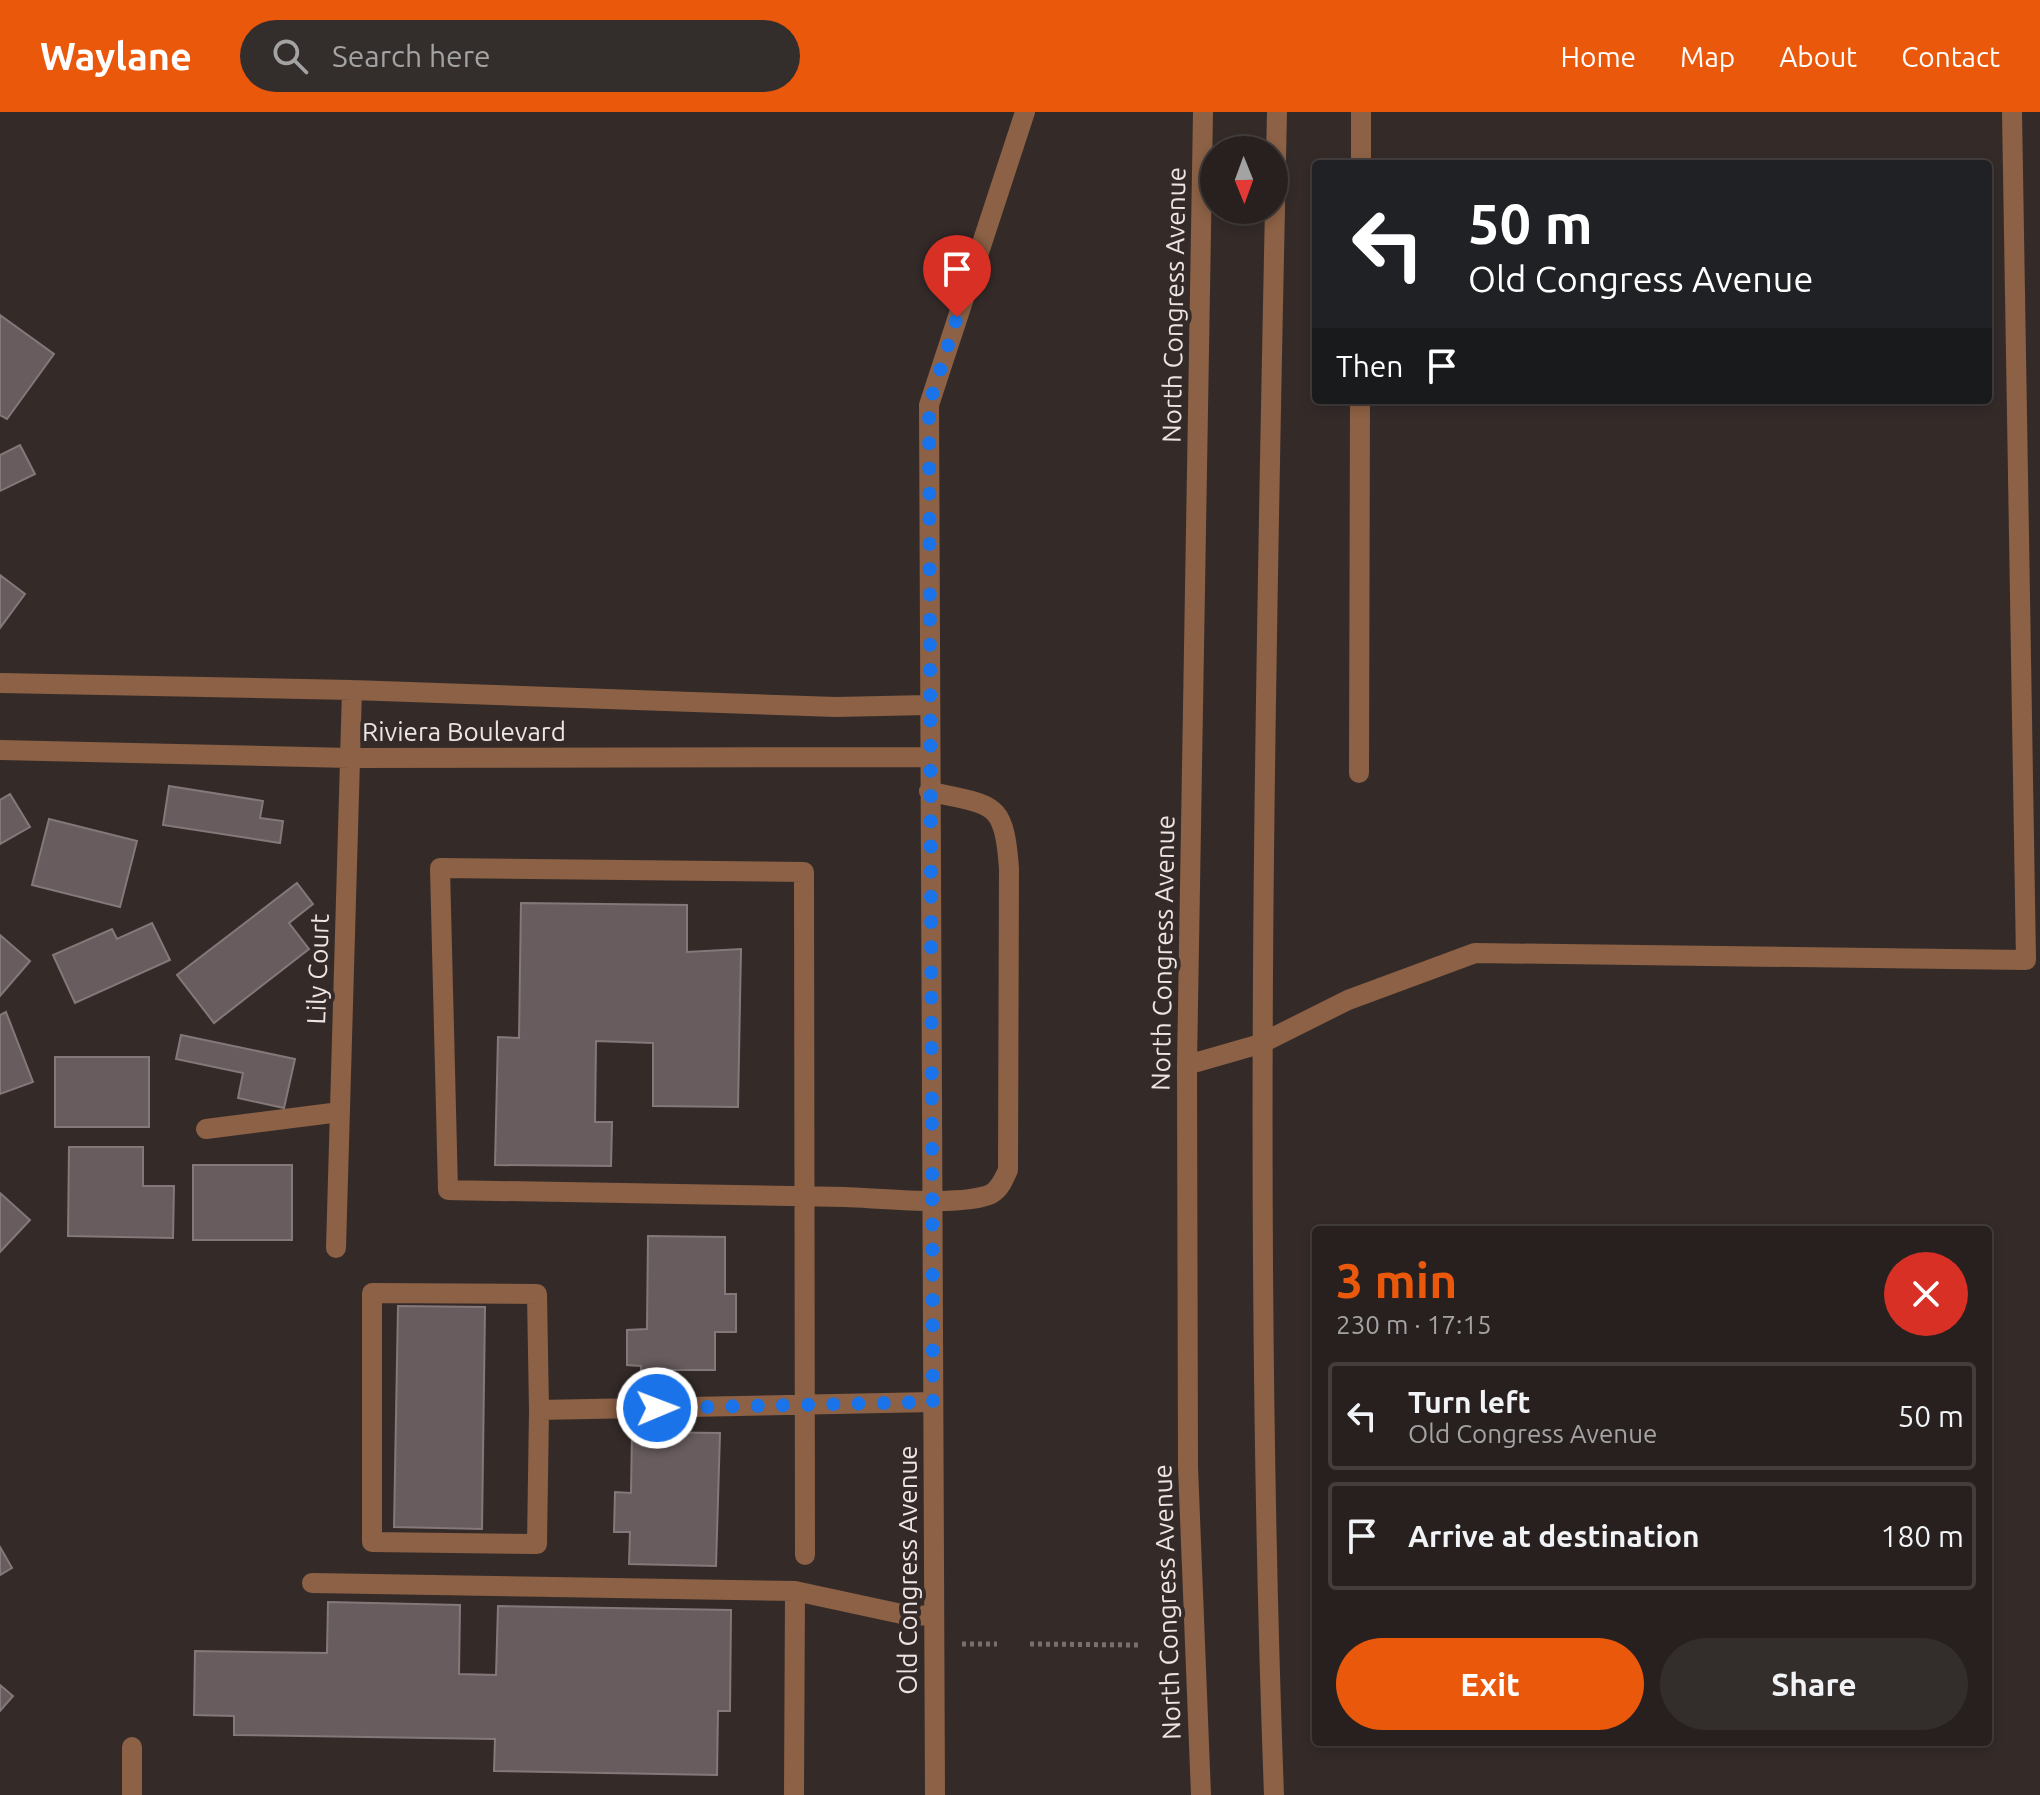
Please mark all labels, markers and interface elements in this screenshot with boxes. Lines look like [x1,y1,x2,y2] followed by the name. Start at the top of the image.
[240,20,800,92] search box
[268,34,312,78] icon: search
[40,35,192,77] text: Waylane
[332,39,491,73] text: Search here
[1561,41,1636,72] text: Home
[1680,41,1735,72] text: Map
[1779,41,1857,72] text: About
[1901,41,2000,72] text: Contact
[1200,136,1288,224] north arrow
[1200,136,1288,224] map controls
[1157,167,1190,443] street label: North Congress Avenue
[1336,192,1440,296] icon: left
[1468,192,1593,255] text: 50 m
[923,235,991,317] pin
[935,247,979,291] icon: arrive
[1468,258,1813,299] text: Old Congress Avenue
[1420,344,1464,388] icon: arrive
[1336,349,1404,383] text: Then
[362,717,566,746] street label: Riviera Boulevard
[1146,815,1179,1091] street label: North Congress Avenue
[301,913,334,1025] street label: Lily Court
[1884,1252,1968,1336] button: close
[1336,1253,1457,1307] text: 3 min
[1336,1310,1492,1339] text: 230 m · 17:15
[615,1366,699,1450] position arrow
[1408,1385,1530,1419] text: Turn left
[1340,1394,1384,1438] icon: left
[1897,1399,1964,1433] text: 50 m
[1408,1419,1657,1448] text: Old Congress Avenue
[893,1445,922,1695] street label: Old Congress Avenue
[1147,1464,1186,1740] street label: North Congress Avenue
[1340,1514,1384,1558] icon: arrive
[1408,1519,1700,1553] text: Arrive at destination
[1880,1519,1964,1553] text: 180 m
[1336,1638,1644,1730] button: Exit
[1660,1638,1968,1730] button: Share

